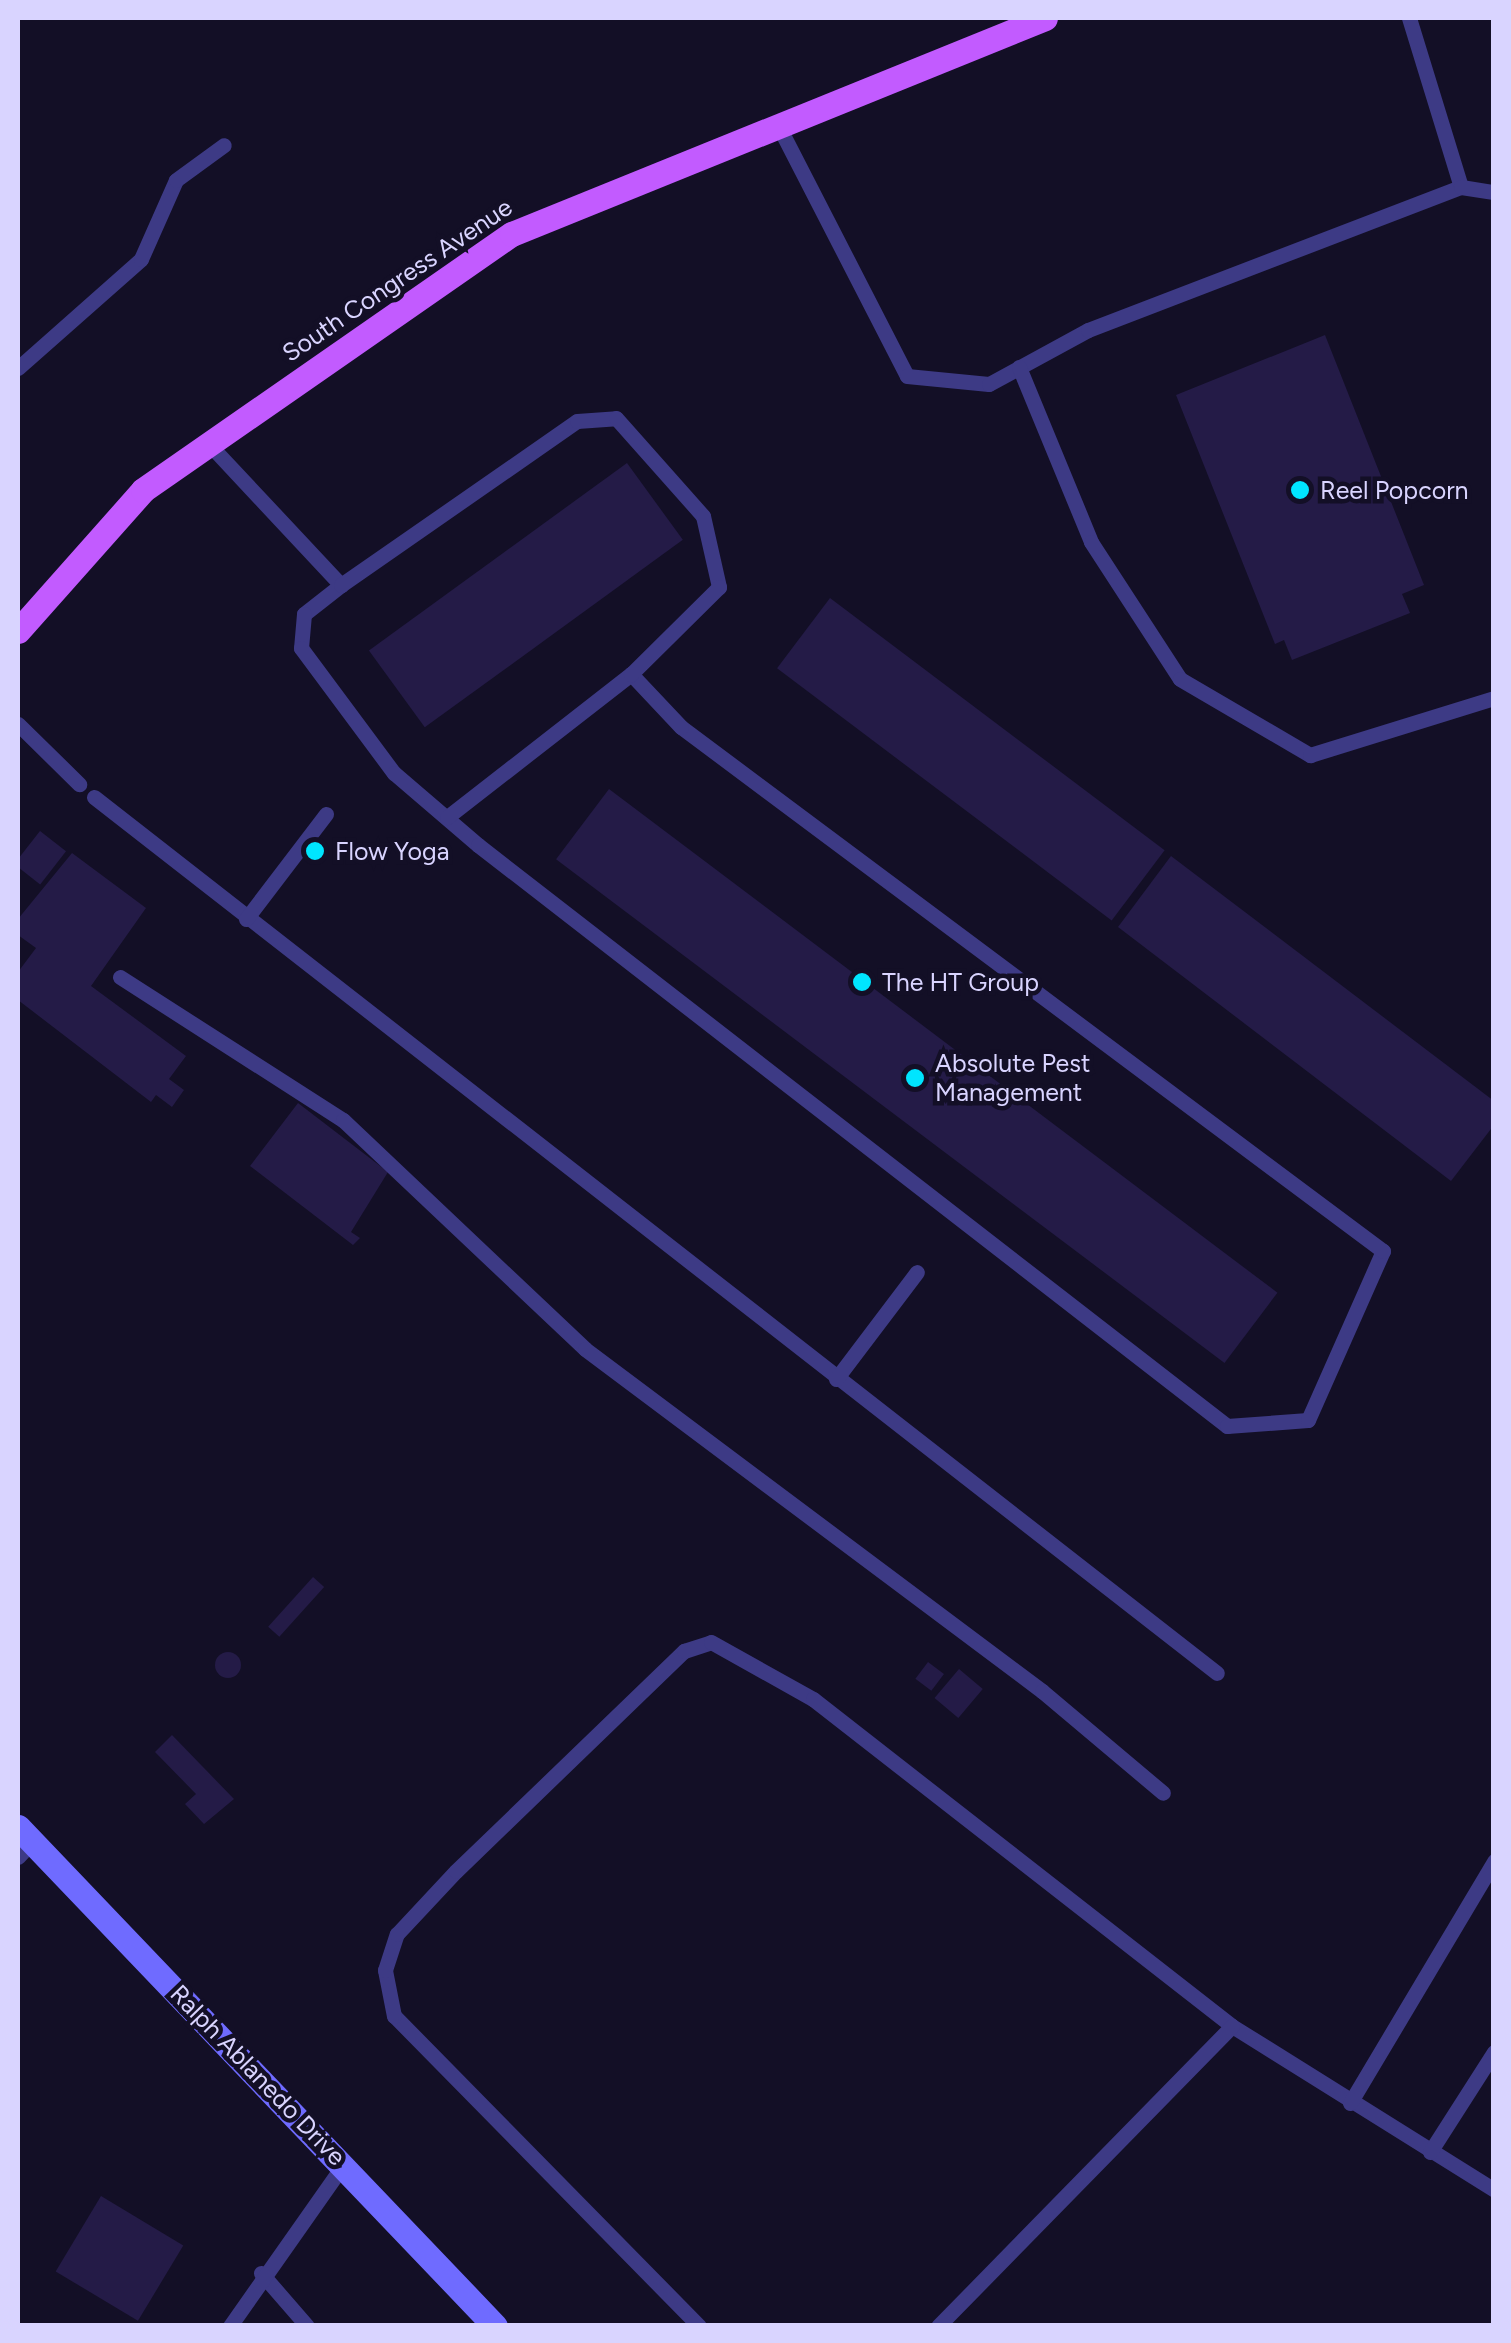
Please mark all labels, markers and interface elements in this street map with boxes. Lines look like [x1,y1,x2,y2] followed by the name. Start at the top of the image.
[276,192,518,368] street label: South Congress Avenue
[1320,475,1469,505] place label: Reel Popcorn
[1289,479,1311,501] marker: Reel Popcorn
[335,836,450,866] place label: Flow Yoga
[304,840,326,862] marker: Flow Yoga
[882,967,1039,997] place label: The HT Group
[851,971,873,993] marker: The HT Group
[935,1049,1090,1108] place label: Absolute Pest Management
[904,1067,926,1089] marker: Absolute Pest Management
[164,1978,352,2172] street label: Ralph Ablanedo Drive

